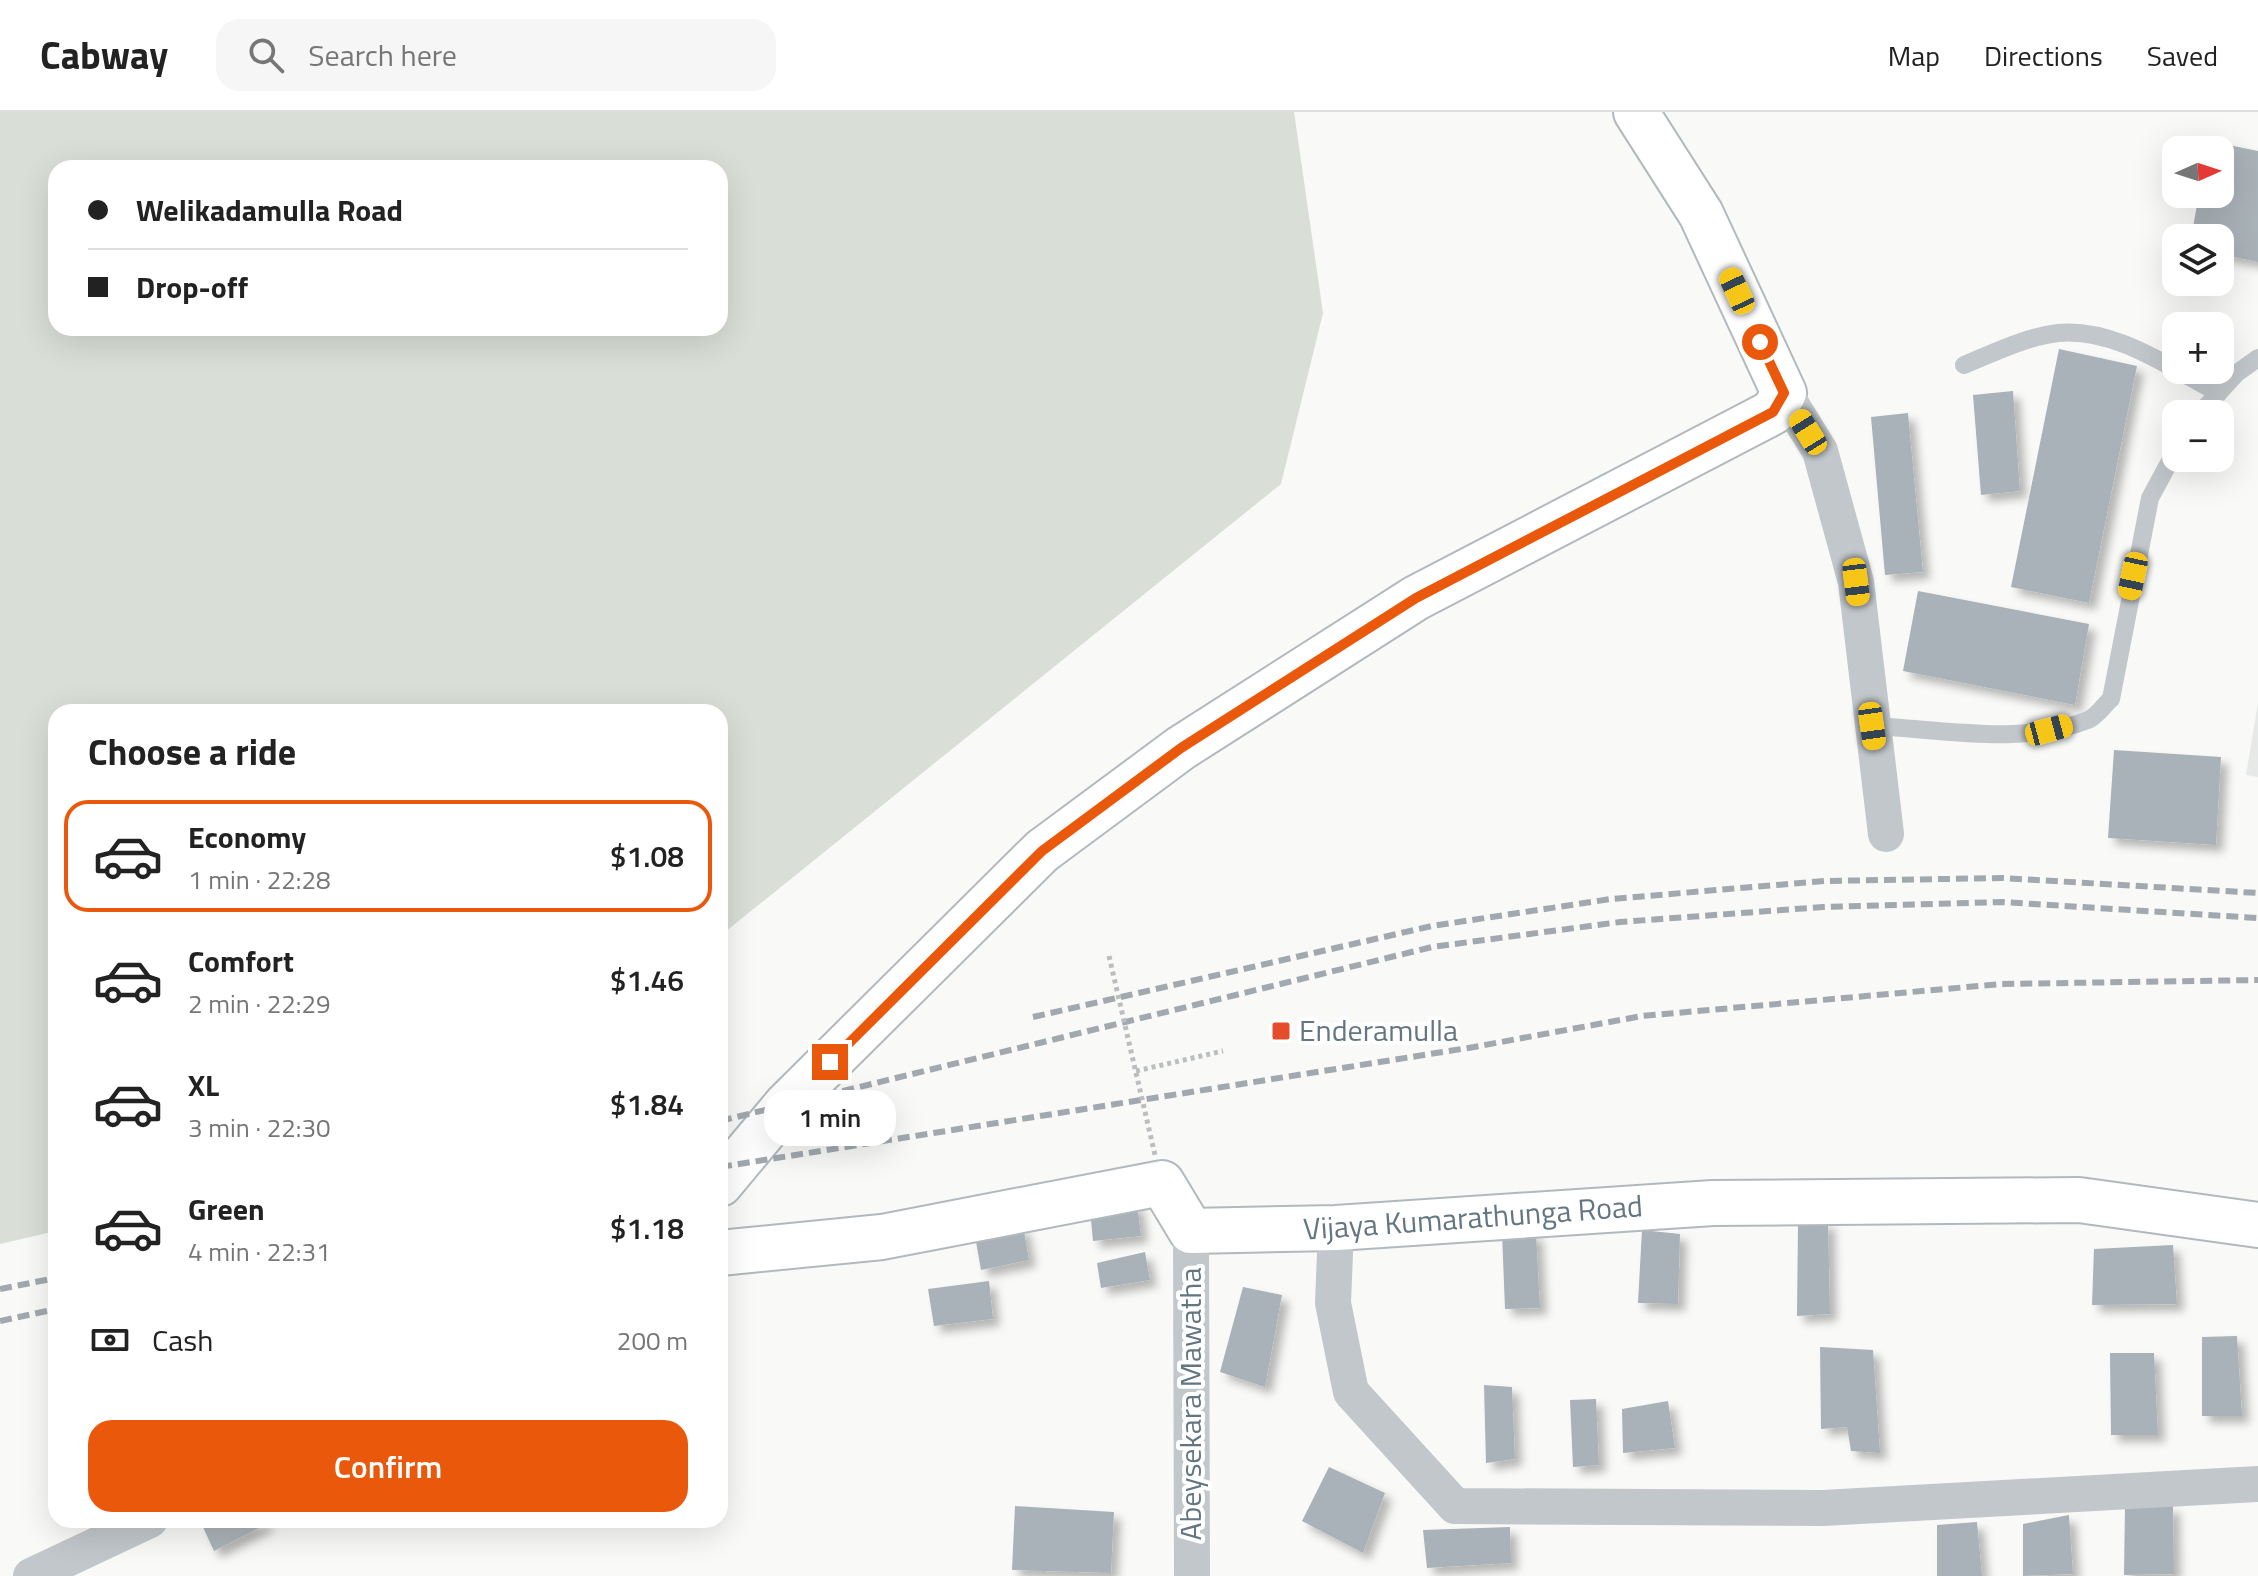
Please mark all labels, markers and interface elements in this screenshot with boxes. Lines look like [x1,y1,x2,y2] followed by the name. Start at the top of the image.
[216,19,776,91] search box
[40,26,168,84] text: Cabway
[308,32,457,78] text: Search here
[244,33,288,77] icon: search
[1888,34,1940,77] text: Map
[1984,34,2103,77] text: Directions
[2147,34,2218,77] text: Saved
[2162,136,2234,208] north arrow
[2162,136,2234,472] map controls
[136,187,403,233] text: Welikadamulla Road
[2162,224,2234,296] button: layers
[136,264,248,310] text: Drop-off
[1716,264,1758,318] car
[2162,312,2234,384] button: +
[1742,324,1778,360] route start
[2162,400,2234,472] button: −
[1785,405,1831,459] car
[2116,550,2150,602] car
[1841,557,1871,607] car
[1857,701,1887,751] car
[2023,712,2075,748] car
[88,724,296,779] text: Choose a ride
[188,814,306,860] text: Economy
[92,820,164,892] icon: car
[610,833,684,879] text: $1.08
[188,860,331,899] text: 1 min · 22:28
[188,938,294,984] text: Comfort
[92,944,164,1016] icon: car
[610,957,684,1003] text: $1.46
[188,984,331,1023] text: 2 min · 22:29
[1299,1007,1458,1053] place label: Enderamulla
[1270,1020,1292,1042] marker: Enderamulla
[812,1044,848,1080] route end
[188,1062,219,1108] text: XL
[92,1068,164,1140] icon: car
[610,1081,684,1127] text: $1.84
[764,1090,896,1146] callout: 1 min
[799,1098,861,1137] text: 1 min
[188,1108,331,1147] text: 3 min · 22:30
[1302,1182,1644,1252] street label: Vijaya Kumarathunga Road
[188,1186,265,1232] text: Green
[92,1192,164,1264] icon: car
[610,1205,684,1251] text: $1.18
[188,1232,331,1271] text: 4 min · 22:31
[1167,1268,1213,1540] street label: Abeysekara Mawatha
[152,1317,213,1363] text: Cash
[88,1318,132,1362] icon: cash
[617,1321,688,1360] text: 200 m
[88,1420,688,1512] button: Confirm

